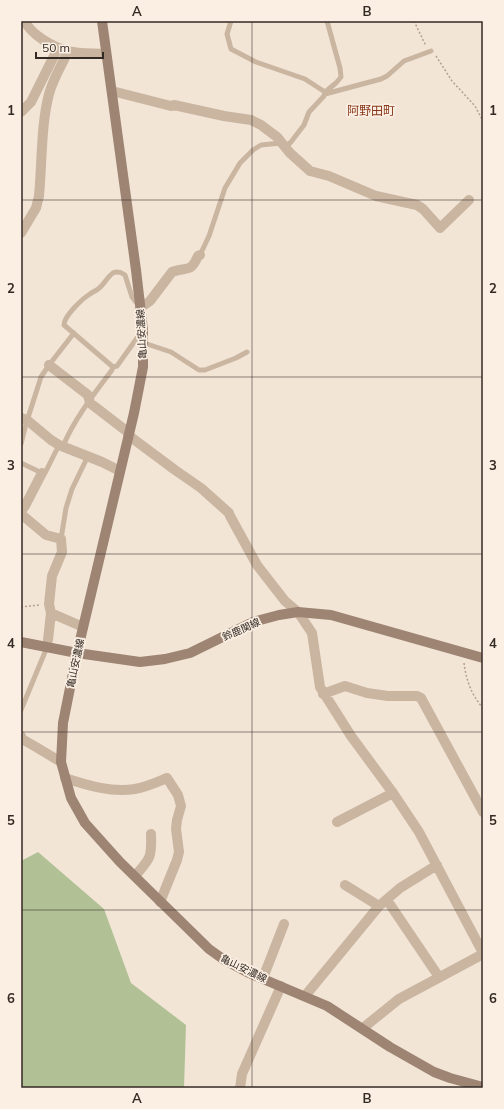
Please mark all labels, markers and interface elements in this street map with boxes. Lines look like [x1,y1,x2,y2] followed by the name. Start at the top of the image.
[132,3,142,19] text: A
[363,3,372,19] text: B
[36,34,103,60] scale bar
[42,40,70,55] text: 50 m
[7,102,15,118] text: 1
[489,102,497,118] text: 1
[347,103,395,118] district label: 阿野田町
[7,280,15,296] text: 2
[489,280,497,296] text: 2
[134,309,149,359] street label: 亀山安濃線
[7,457,15,473] text: 3
[489,457,497,473] text: 3
[220,615,262,644] street label: 鈴鹿関線
[7,635,15,651] text: 4
[489,635,497,651] text: 4
[64,637,87,689] street label: 亀山安濃線
[7,812,15,828] text: 5
[489,812,497,828] text: 5
[218,952,269,985] street label: 亀山安濃線
[7,990,15,1006] text: 6
[489,990,497,1006] text: 6
[132,1090,142,1106] text: A
[363,1090,372,1106] text: B

